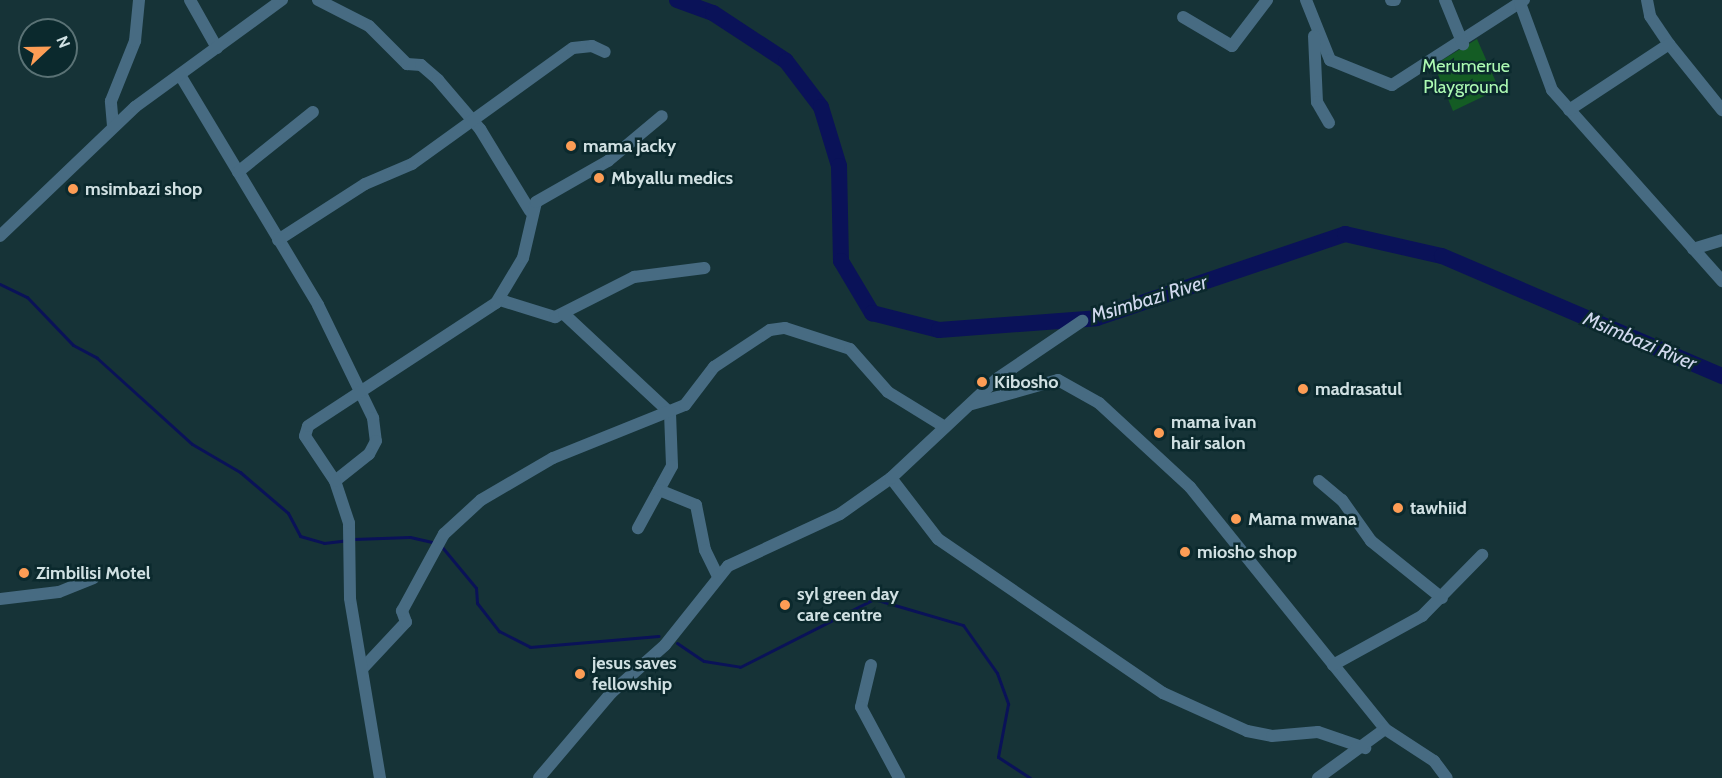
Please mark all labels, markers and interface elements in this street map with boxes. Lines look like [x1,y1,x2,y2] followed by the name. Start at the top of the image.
[18,18,78,78] north arrow
[52,33,74,51] text: N
[1422,56,1510,98] park label: Merumerue Playground
[583,135,676,157] place label: mama jacky
[564,139,578,153] marker: mama jacky
[611,167,733,189] place label: Mbyallu medics
[592,171,606,185] marker: Mbyallu medics
[85,178,202,200] place label: msimbazi shop
[66,182,80,196] marker: msimbazi shop
[1088,270,1210,328] water label: Msimbazi River
[1580,306,1700,376] water label: Msimbazi River
[994,371,1058,393] place label: Kibosho
[975,375,989,389] marker: Kibosho
[1315,378,1402,400] place label: madrasatul
[1296,382,1310,396] marker: madrasatul
[1171,412,1256,454] place label: mama ivan hair salon
[1152,426,1166,440] marker: mama ivan hair salon
[1410,497,1467,519] place label: tawhiid
[1391,501,1405,515] marker: tawhiid
[1248,508,1357,530] place label: Mama mwana
[1229,512,1243,526] marker: Mama mwana
[1197,541,1297,563] place label: miosho shop
[1178,545,1192,559] marker: miosho shop
[36,562,150,584] place label: Zimbilisi Motel
[17,566,31,580] marker: Zimbilisi Motel
[797,584,899,626] place label: syl green day care centre
[778,598,792,612] marker: syl green day care centre
[592,653,677,696] place label: jesus saves fellowship
[573,667,587,681] marker: jesus saves fellowship

